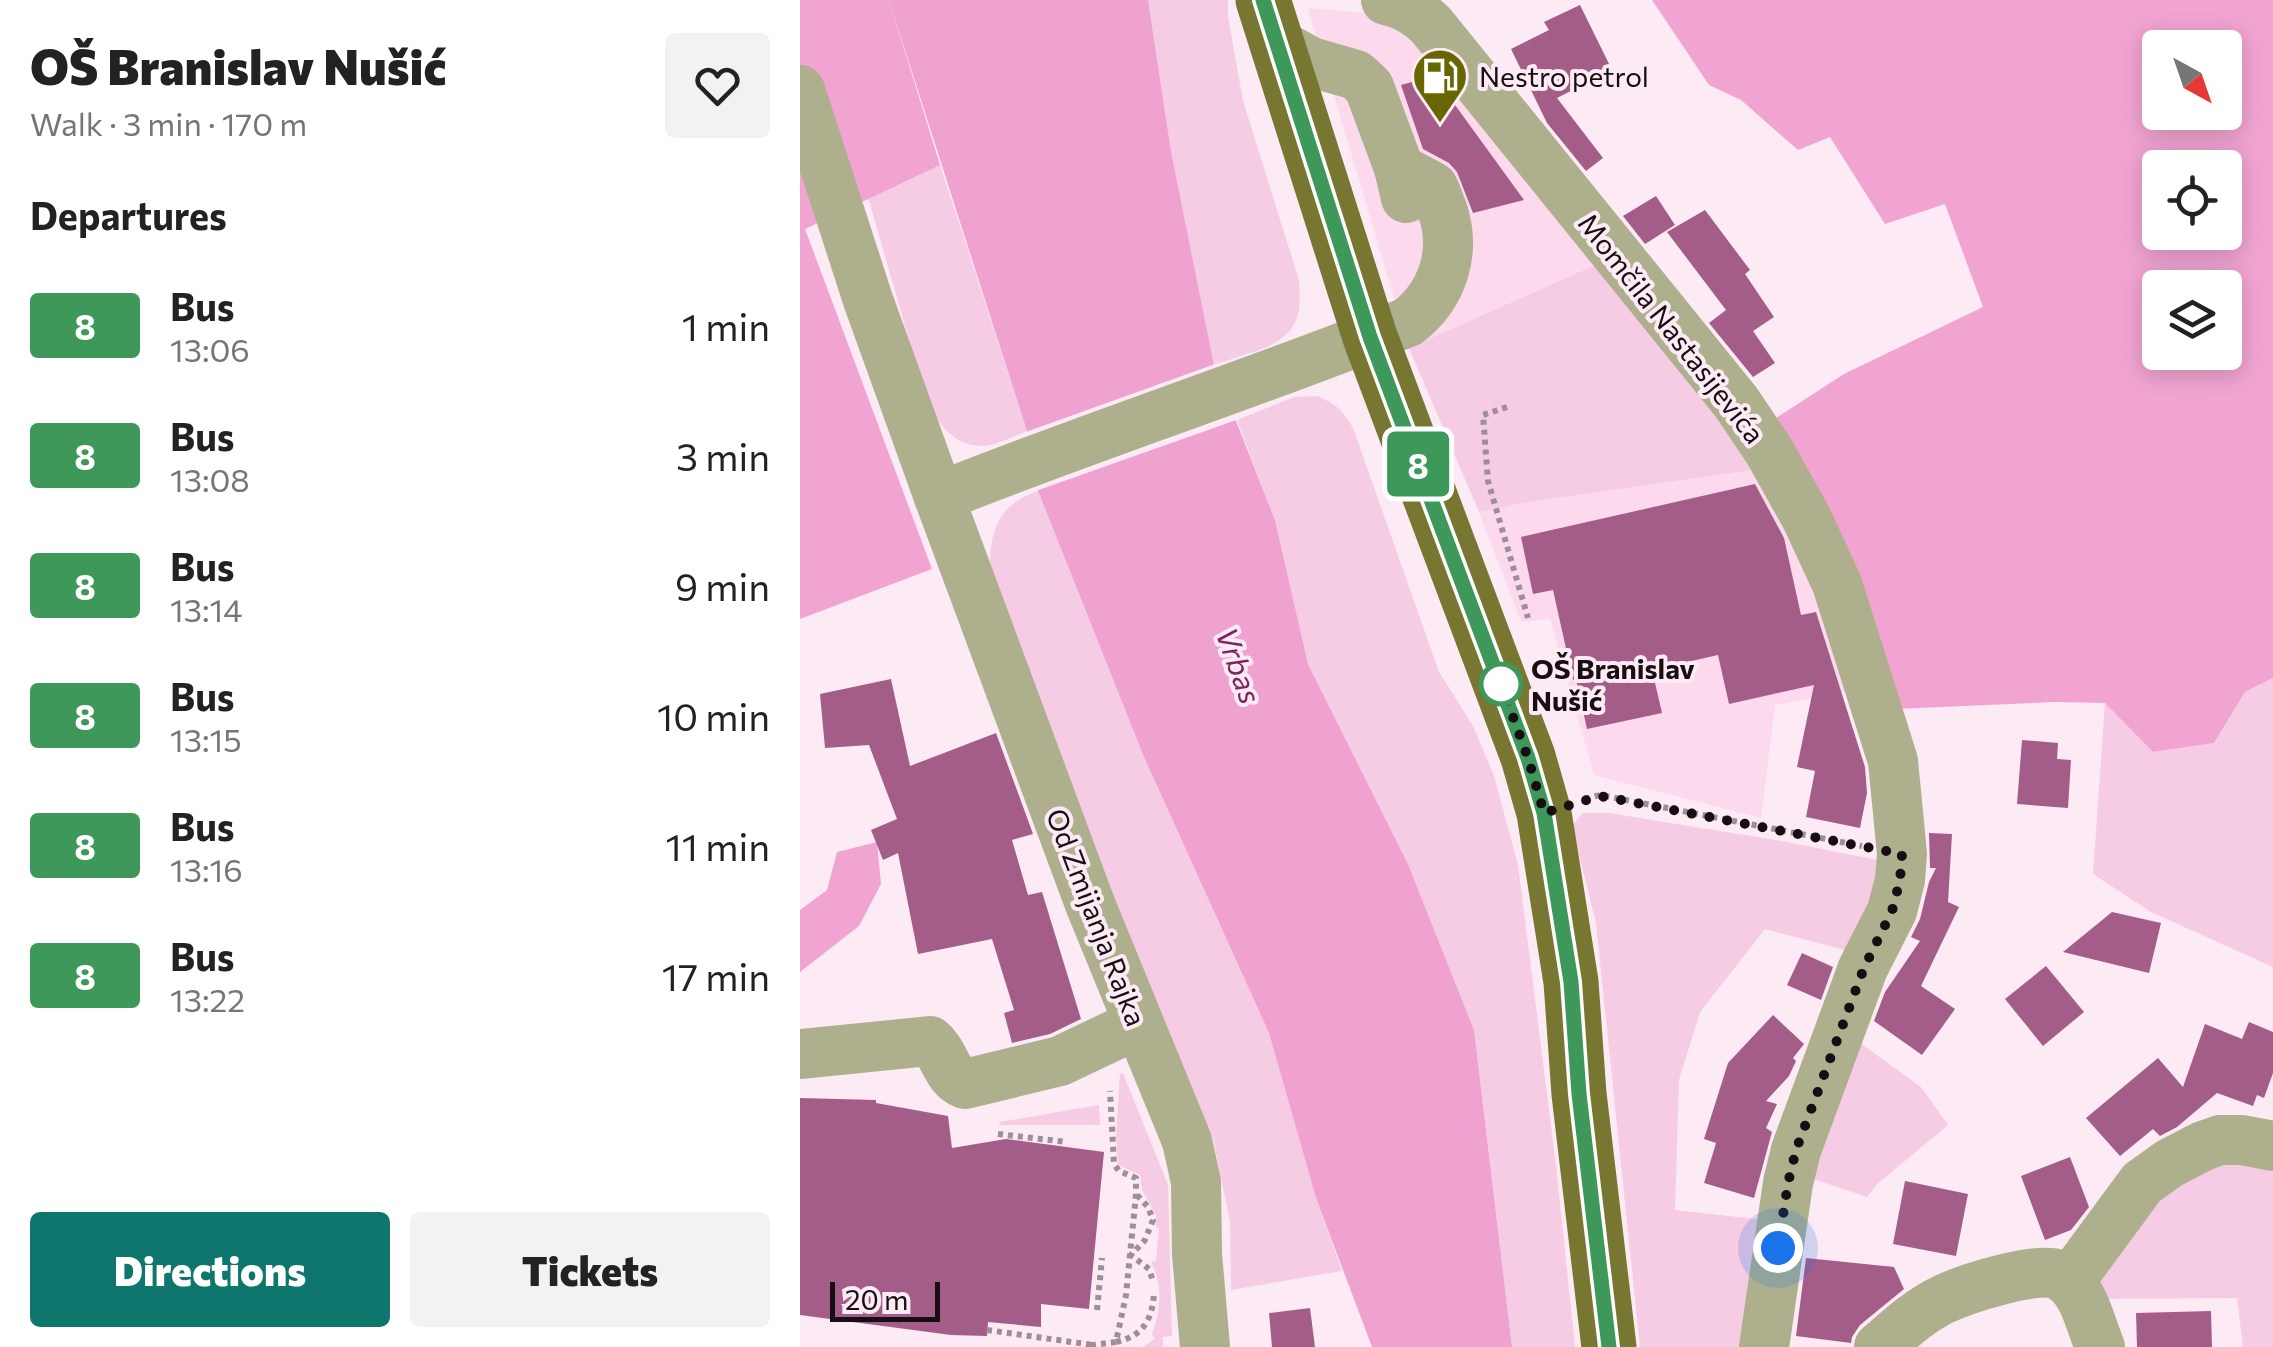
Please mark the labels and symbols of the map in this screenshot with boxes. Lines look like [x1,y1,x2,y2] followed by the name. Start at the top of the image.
[2142,30,2242,130] north arrow
[1410,46,1470,125] fuel station icon: Nestro petrol
[1479,59,1649,93] place label: Nestro petrol
[1572,206,1772,450] street label: Momčila Nastasijevića
[1386,432,1450,496] line badge: 8
[1209,622,1271,708] water label: Vrbas
[1531,651,1695,717] place label: OŠ Branislav Nušić
[1480,663,1522,705] marker: OŠ Branislav Nušić
[1040,803,1154,1031] street label: Od Zmijanja Rajka
[1753,1223,1803,1273] your location
[830,1277,940,1322] scale bar

